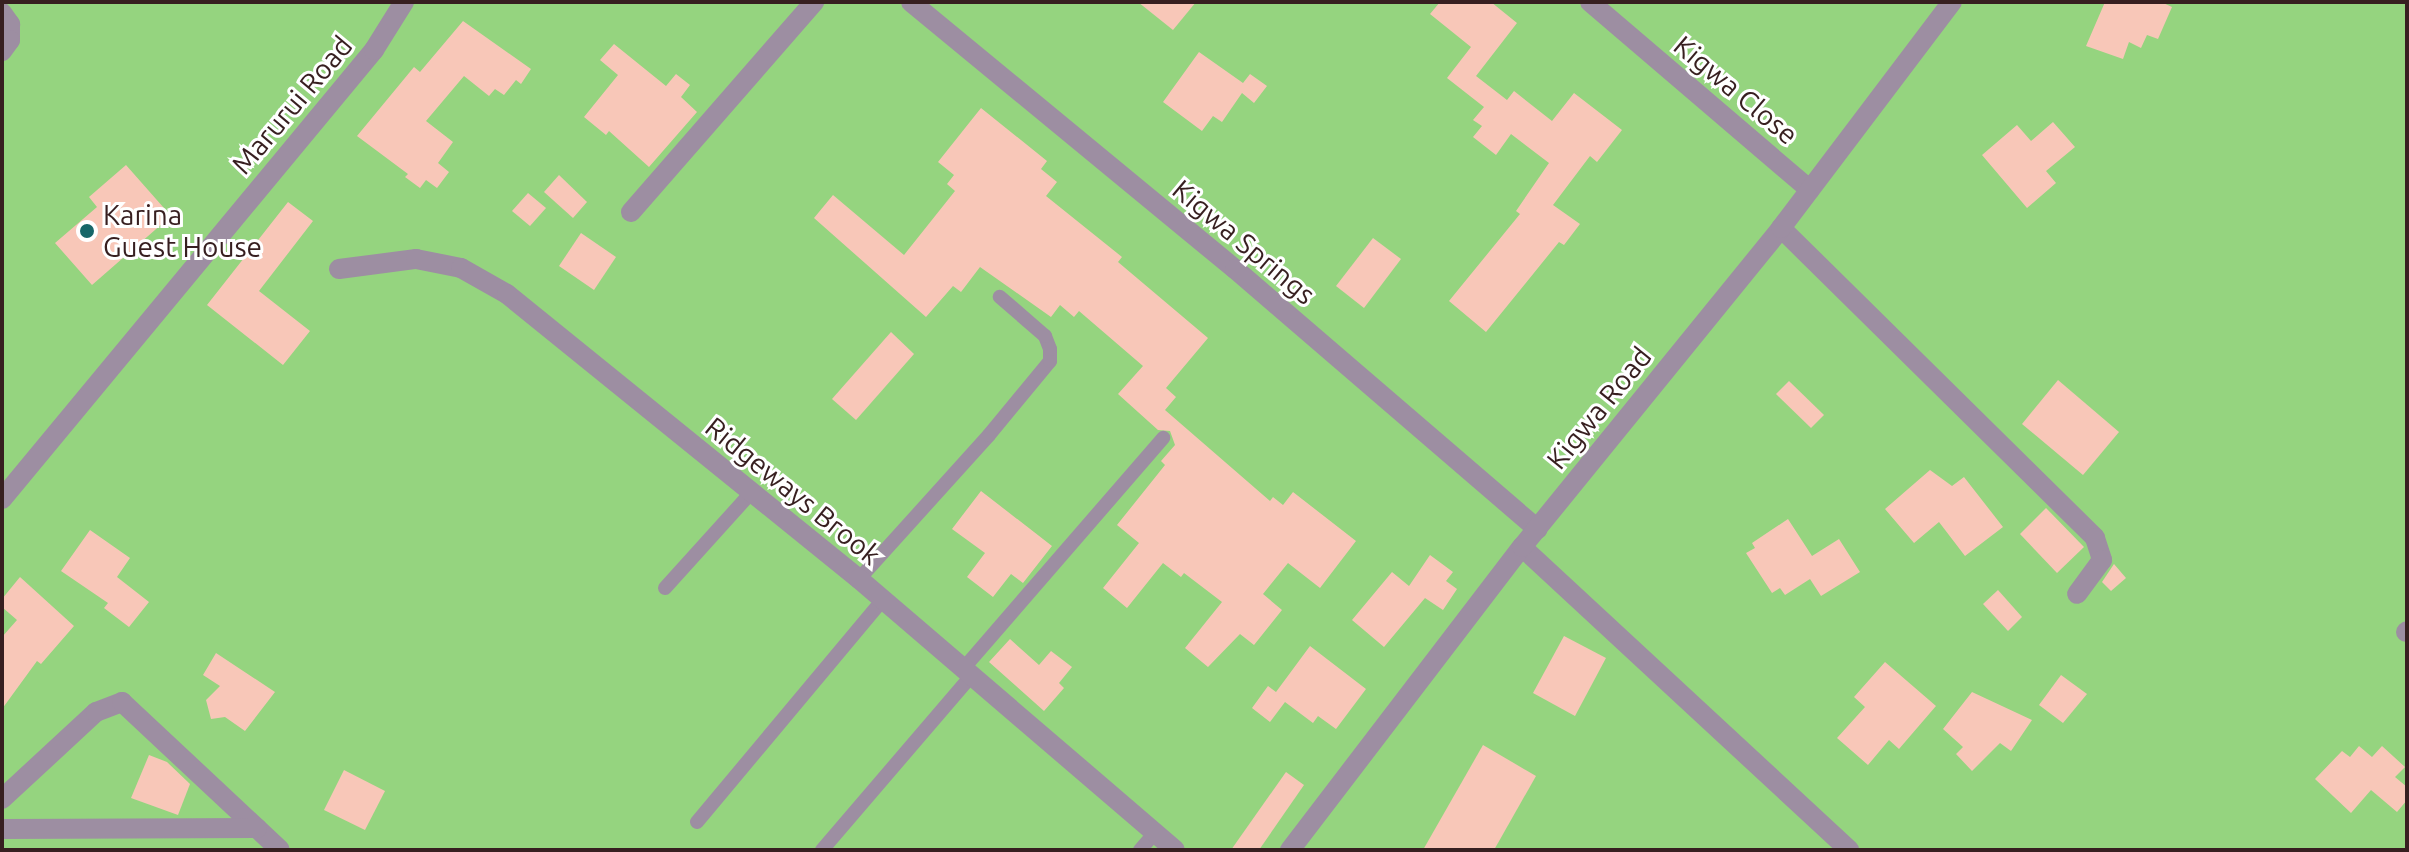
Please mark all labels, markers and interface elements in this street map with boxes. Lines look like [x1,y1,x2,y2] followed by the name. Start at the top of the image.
[1667,28,1805,152] street label: Kigwa Close
[225,29,359,181] street label: Marurui Road
[1166,173,1322,311] street label: Kigwa Springs
[103,198,262,264] place label: Karina Guest House
[78,222,96,240] marker: Karina Guest House
[1540,340,1658,476] street label: Kigwa Road
[699,410,887,572] street label: Ridgeways Brook

